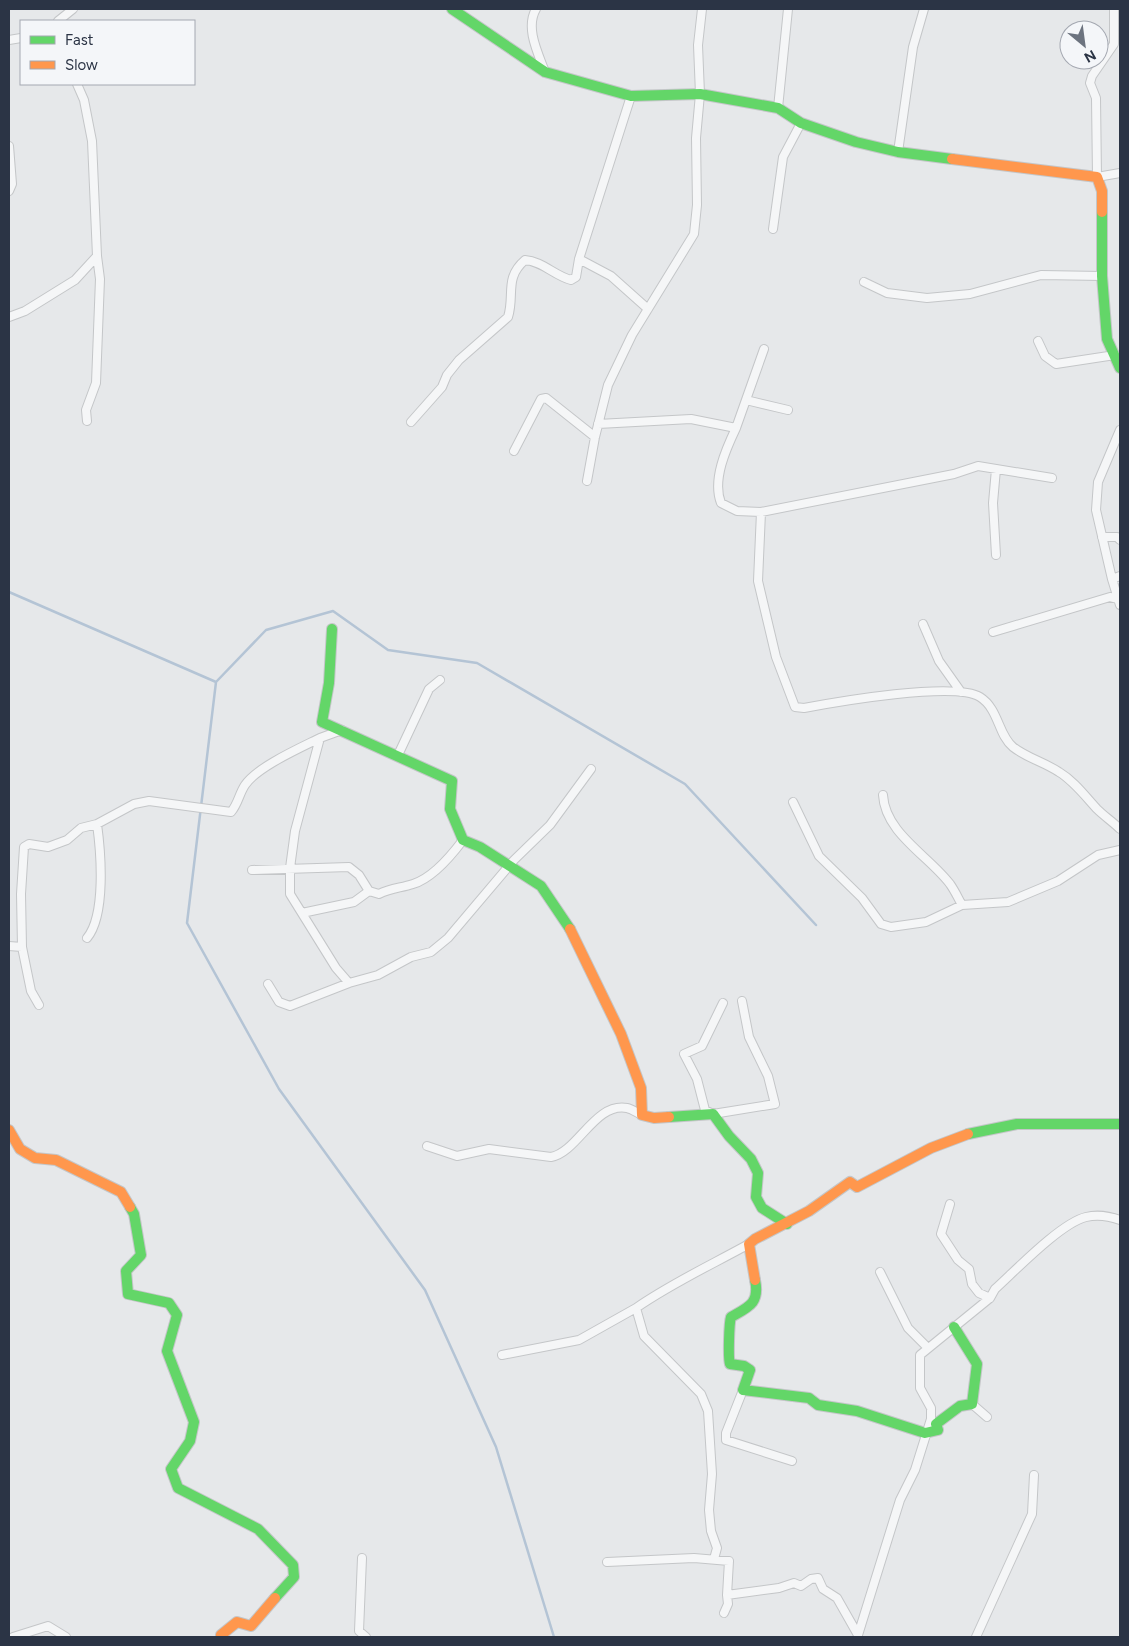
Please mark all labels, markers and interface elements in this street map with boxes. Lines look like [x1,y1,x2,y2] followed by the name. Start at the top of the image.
[20,20,195,85] legend
[1059,20,1109,70] north arrow
[65,31,94,49] text: Fast
[1081,46,1099,66] text: N
[65,56,98,74] text: Slow

